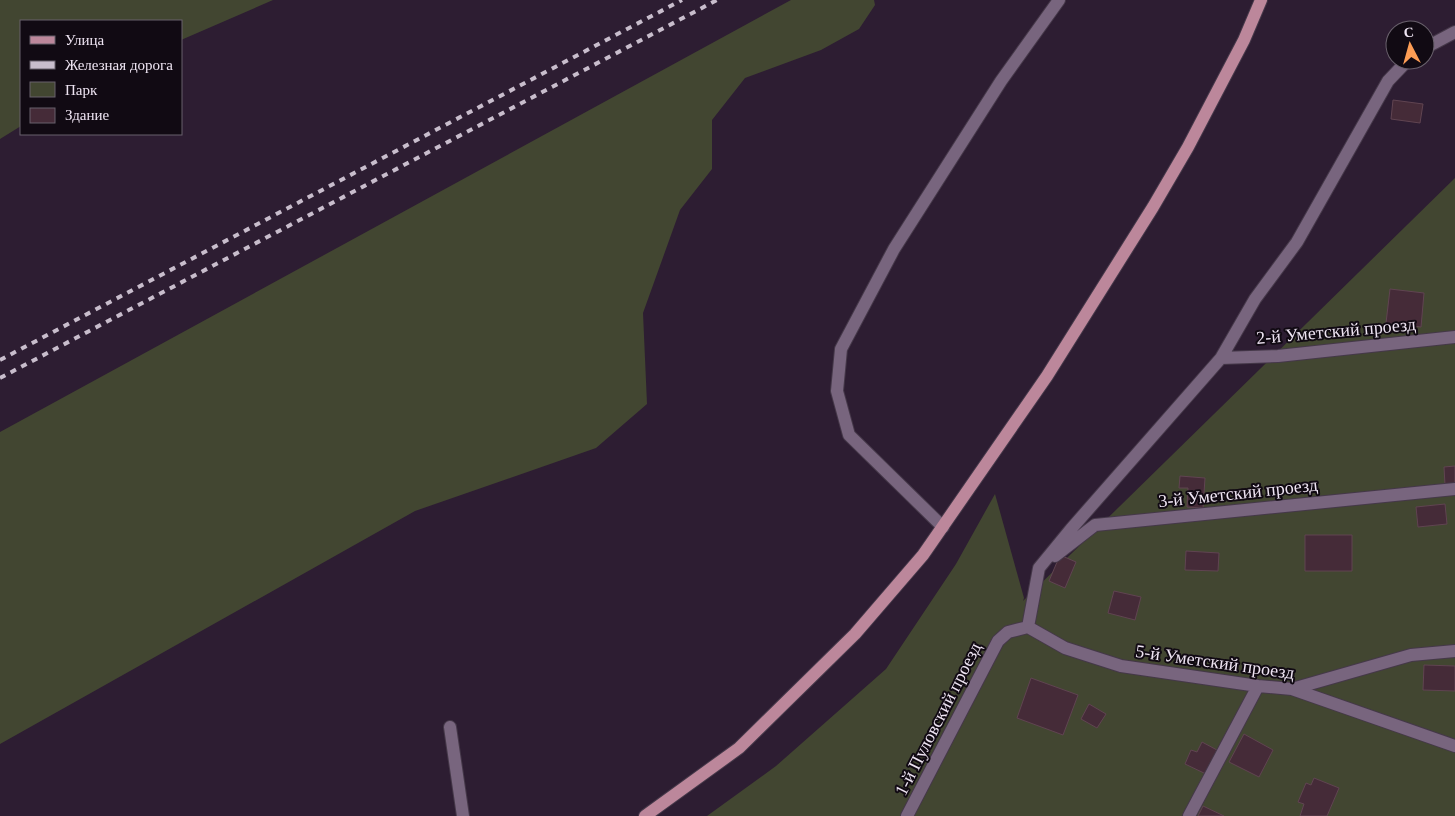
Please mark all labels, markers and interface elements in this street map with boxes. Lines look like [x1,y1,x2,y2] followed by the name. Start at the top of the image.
[20,20,182,135] legend
[1385,20,1435,70] north arrow
[1403,25,1415,41] text: С
[65,32,104,48] text: Улица
[65,57,173,73] text: Железная дорога
[65,82,98,98] text: Парк
[65,107,109,123] text: Здание
[1255,314,1417,348] street label: 2-й Уметский проезд
[1157,475,1319,511] street label: 3-й Уметский проезд
[891,639,985,799] street label: 1-й Пуловский проезд
[1134,641,1296,683] street label: 5-й Уметский проезд

